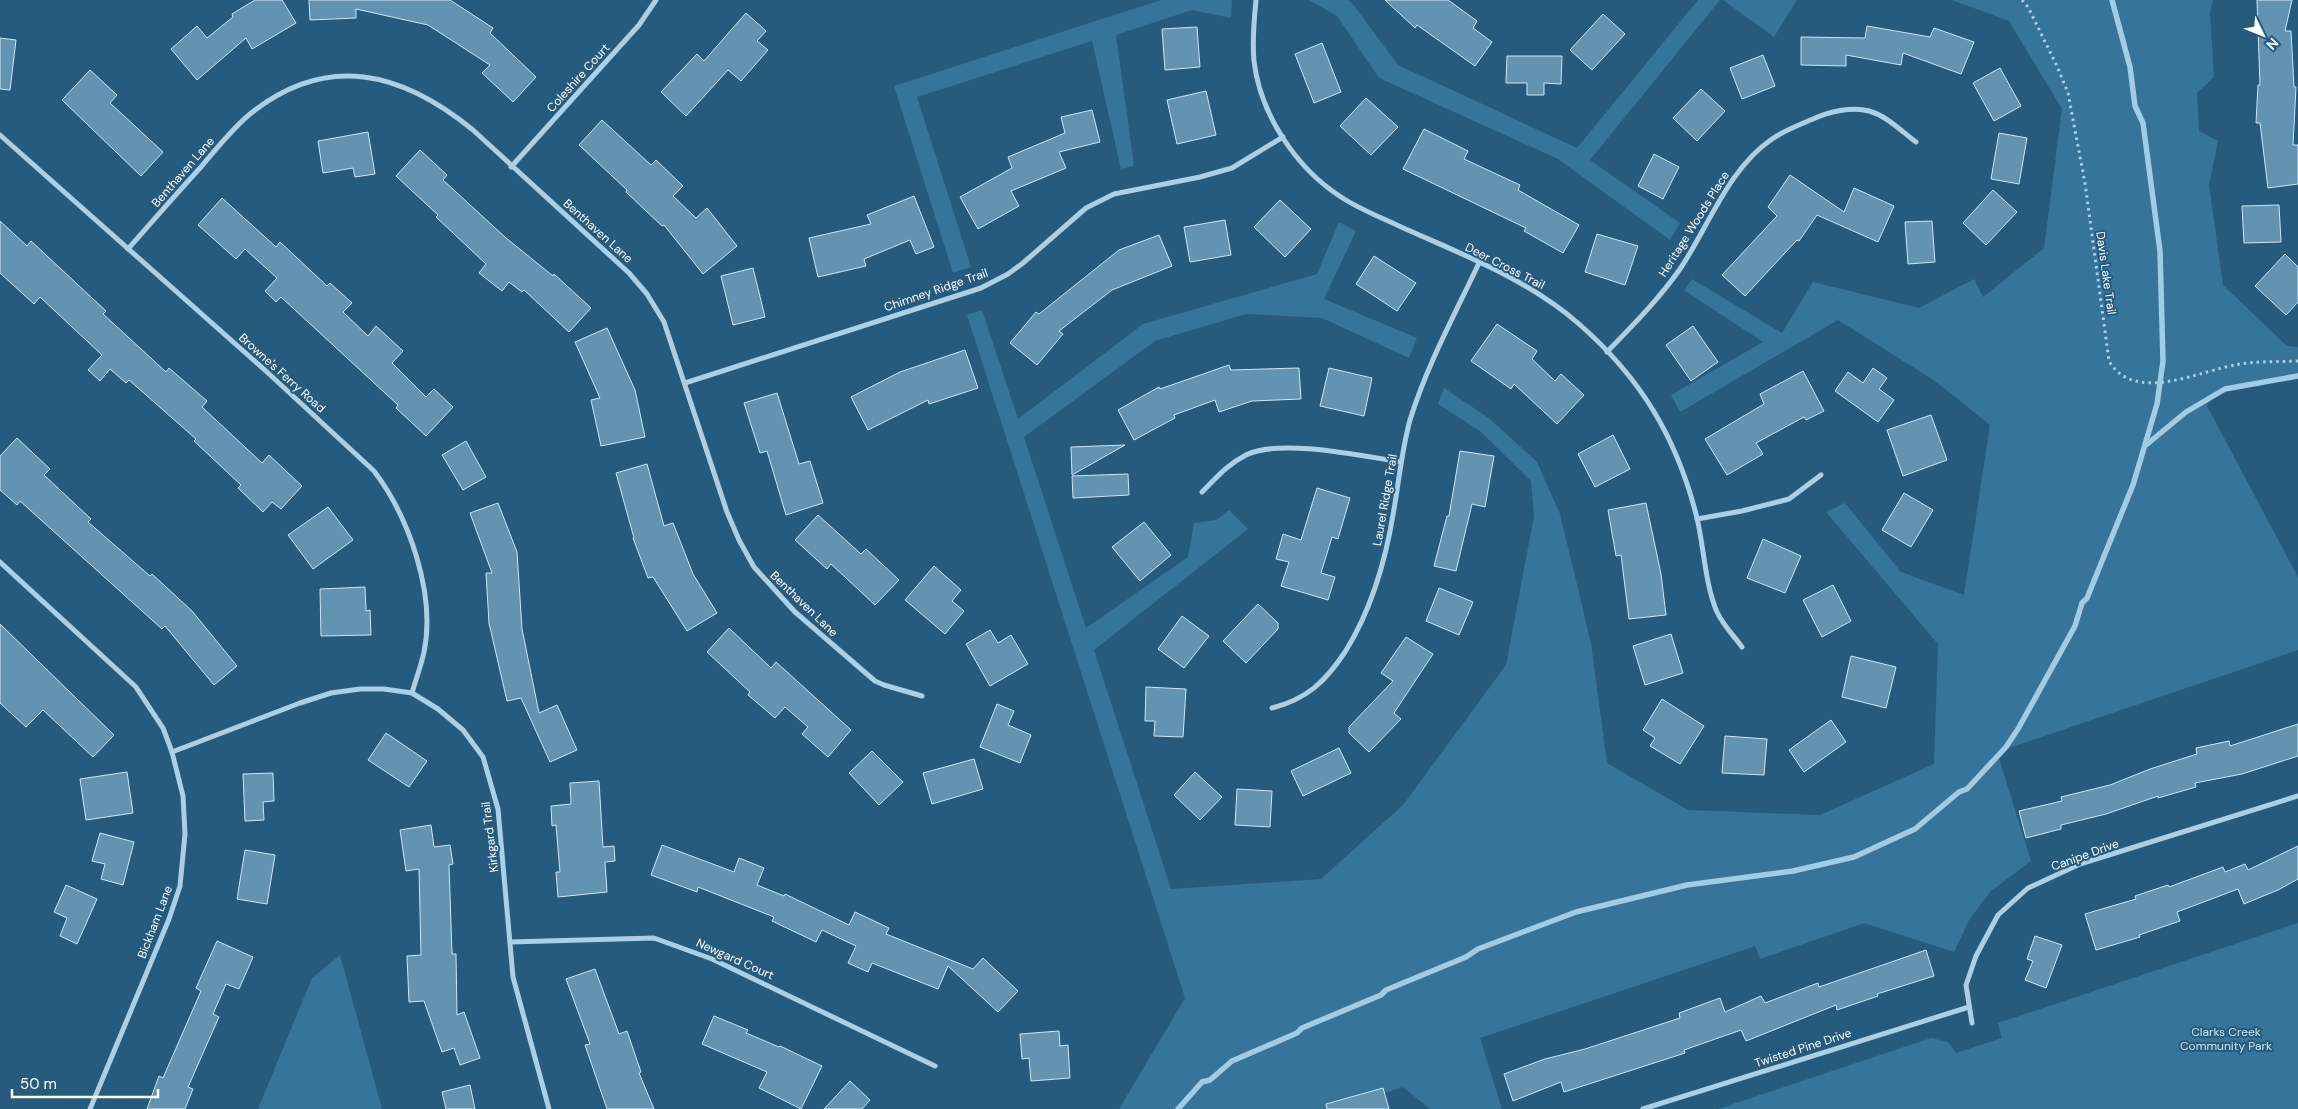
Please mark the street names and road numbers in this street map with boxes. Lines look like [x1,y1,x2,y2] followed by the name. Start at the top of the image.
[543,40,613,116] street label: Coleshire Court
[148,133,218,211] street label: Benthaven Lane
[1655,168,1733,280] street label: Heritage Woods Place
[560,196,636,267] street label: Benthaven Lane
[2092,230,2120,316] street label: Davis Lake Trail
[1462,239,1548,293] street label: Deer Cross Trail
[882,265,990,315] street label: Chimney Ridge Trail
[235,330,329,416] street label: Browne's Ferry Road
[1369,453,1401,547] street label: Laurel Ridge Trail
[767,568,841,641] street label: Benthaven Lane
[478,801,502,873] street label: Kirkgard Trail
[2049,835,2121,875] street label: Canipe Drive
[134,883,176,961] street label: Bickham Lane
[694,935,777,983] street label: Newgard Court
[1752,1025,1854,1071] street label: Twisted Pine Drive

